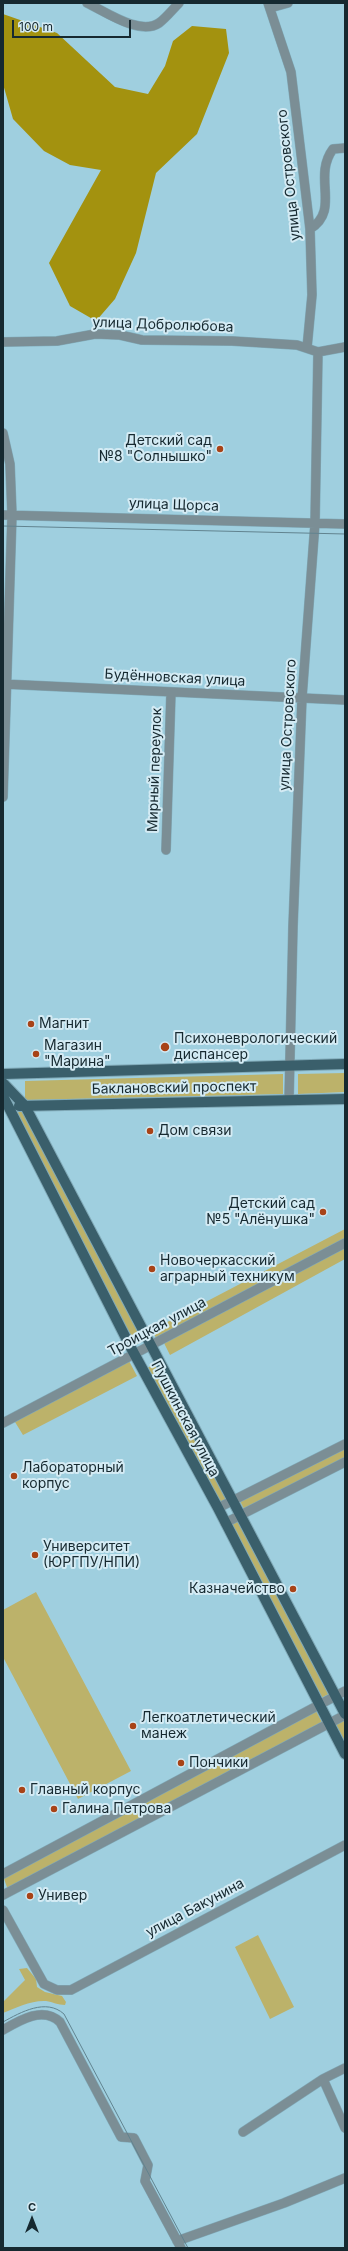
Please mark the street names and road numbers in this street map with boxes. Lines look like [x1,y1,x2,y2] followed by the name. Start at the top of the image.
[274,108,304,242] street label: улица Островского
[92,314,234,336] street label: улица Добролюбова
[129,495,219,515] street label: улица Щорса
[276,659,300,791] street label: улица Островского
[104,666,246,690] street label: Будённовская улица
[144,708,166,832] street label: Мирный переулок
[91,1078,257,1098] street label: Баклановский проспект
[105,1294,209,1360] street label: Троицкая улица
[147,1358,223,1480] street label: Пушкинская улица
[143,1875,247,1941] street label: улица Бакунина

